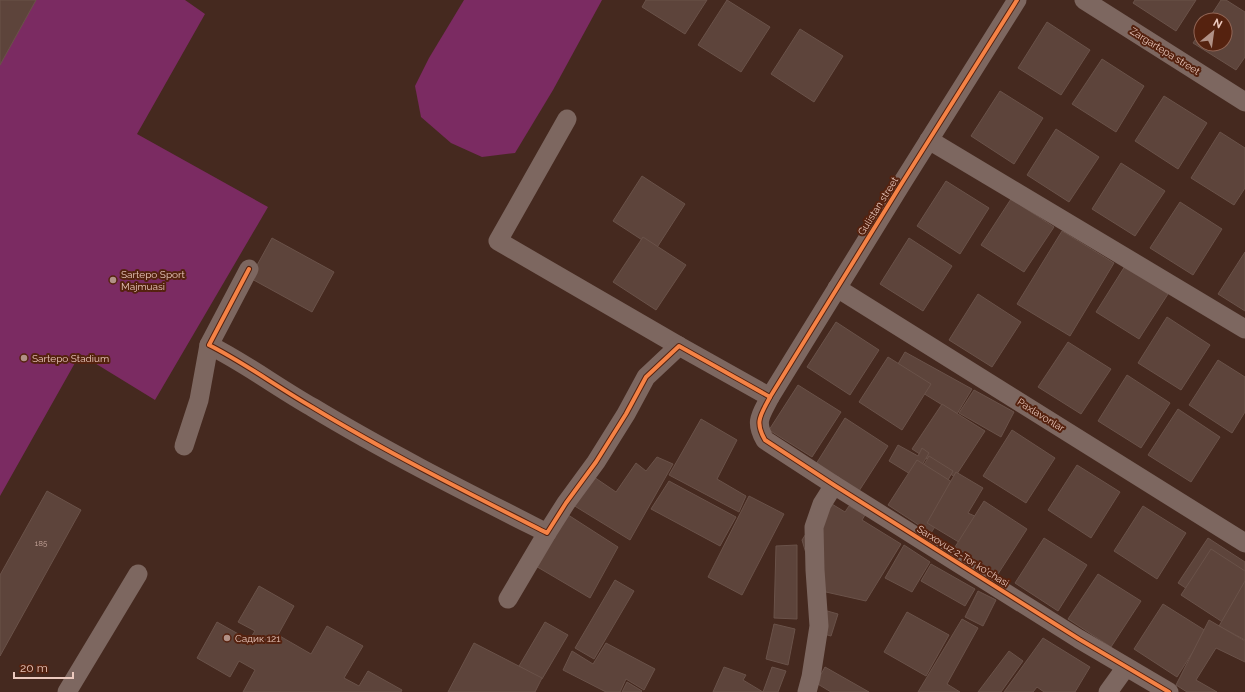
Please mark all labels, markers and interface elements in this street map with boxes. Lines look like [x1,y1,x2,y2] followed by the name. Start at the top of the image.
[1193,12,1233,52] north arrow
[1211,16,1224,31] text: N
[1128,25,1202,77] street label: Zargartepa street
[856,174,901,237] street label: Gulistan street
[121,269,186,292] place label: Sartepo Sport Majmuasi
[108,275,118,285] marker: Sartepo Sport Majmuasi
[19,353,29,363] marker: Sartepo Stadium
[32,353,109,364] place label: Sartepo Stadium
[1015,396,1067,434] street label: Paxlavonlar
[915,523,1011,589] street label: Sarxovuz 2-Tor ko'chasi
[35,538,48,548] house number: 185
[222,633,232,643] marker: Садик 121
[235,633,281,644] place label: Садик 121
[14,654,73,680] scale bar
[20,661,48,675] text: 20 m

